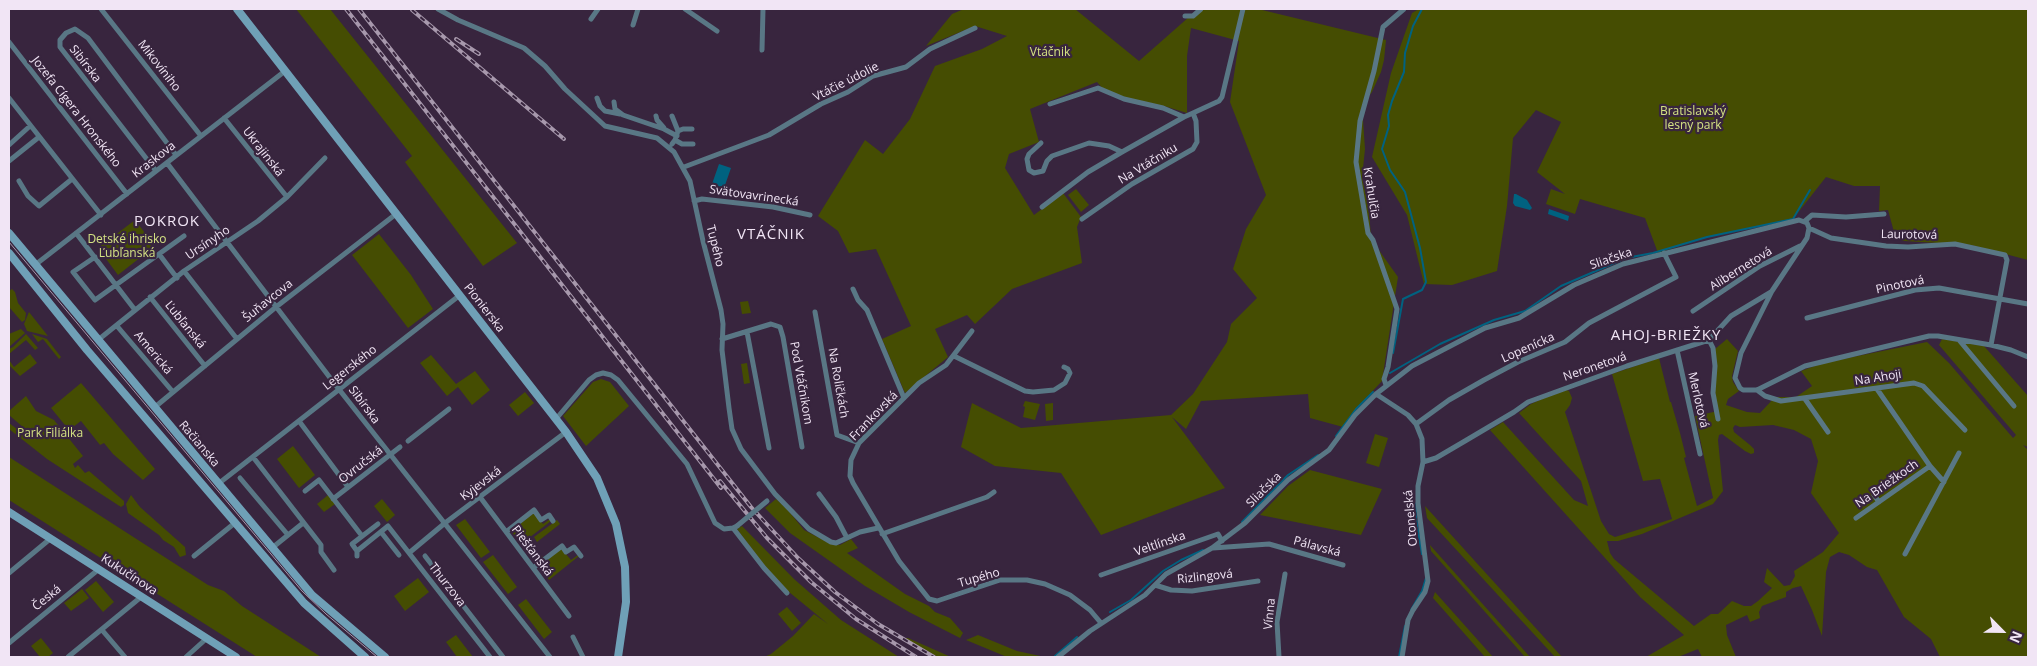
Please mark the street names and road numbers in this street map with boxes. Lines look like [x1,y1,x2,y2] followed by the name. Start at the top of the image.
[134,37,184,95] street label: Mikovíniho
[66,42,104,86] street label: Sibírska
[28,54,124,170] street label: Jozefa Cígera Hronského
[811,59,881,105] street label: Vtáčie údolie
[239,124,287,180] street label: Ukrajinská
[130,139,178,181] street label: Kraskova
[1116,141,1180,187] street label: Na Vtáčniku
[1360,166,1382,220] street label: Krahulčia
[708,183,800,209] street label: Svätovavrinecká
[183,223,233,263] street label: Ursínyho
[703,224,727,268] street label: Tupého
[1881,227,1937,243] street label: Laurotová
[1707,244,1775,294] street label: Alibernetová
[1588,245,1634,273] street label: Sliačska
[1875,273,1925,297] street label: Pinotová
[240,277,296,325] street label: Šuňavcova
[460,281,508,335] street label: Pionierska
[162,298,208,352] street label: Ľubľanská
[131,328,175,378] street label: Americká
[1499,330,1557,366] street label: Lopenícka
[787,341,815,425] street label: Pod Vtáčnikom
[320,342,380,394] street label: Legerského
[825,347,851,419] street label: Na Roličkách
[1561,349,1629,385] street label: Neronetová
[1854,367,1902,389] street label: Na Ahoji
[1685,371,1711,429] street label: Merlotová
[345,383,383,427] street label: Sibírska
[847,388,901,444] street label: Frankovská
[176,418,222,470] street label: Račianska
[336,443,386,487] street label: Ovručská
[1853,457,1921,511] street label: Na Briežkoch
[458,464,504,504] street label: Kyjevská
[1243,469,1285,511] street label: Sliačska
[1401,489,1421,547] street label: Otonelská
[508,523,556,579] street label: Piešťanská
[1132,529,1188,559] street label: Veltlínska
[1292,534,1342,560] street label: Pálavská
[98,551,160,599] street label: Kukučínova
[425,560,469,610] street label: Thurzova
[957,565,1001,591] street label: Tupého
[1176,567,1234,587] street label: Rizlingová
[30,582,64,614] street label: Česká
[1261,598,1279,630] street label: Vínna

